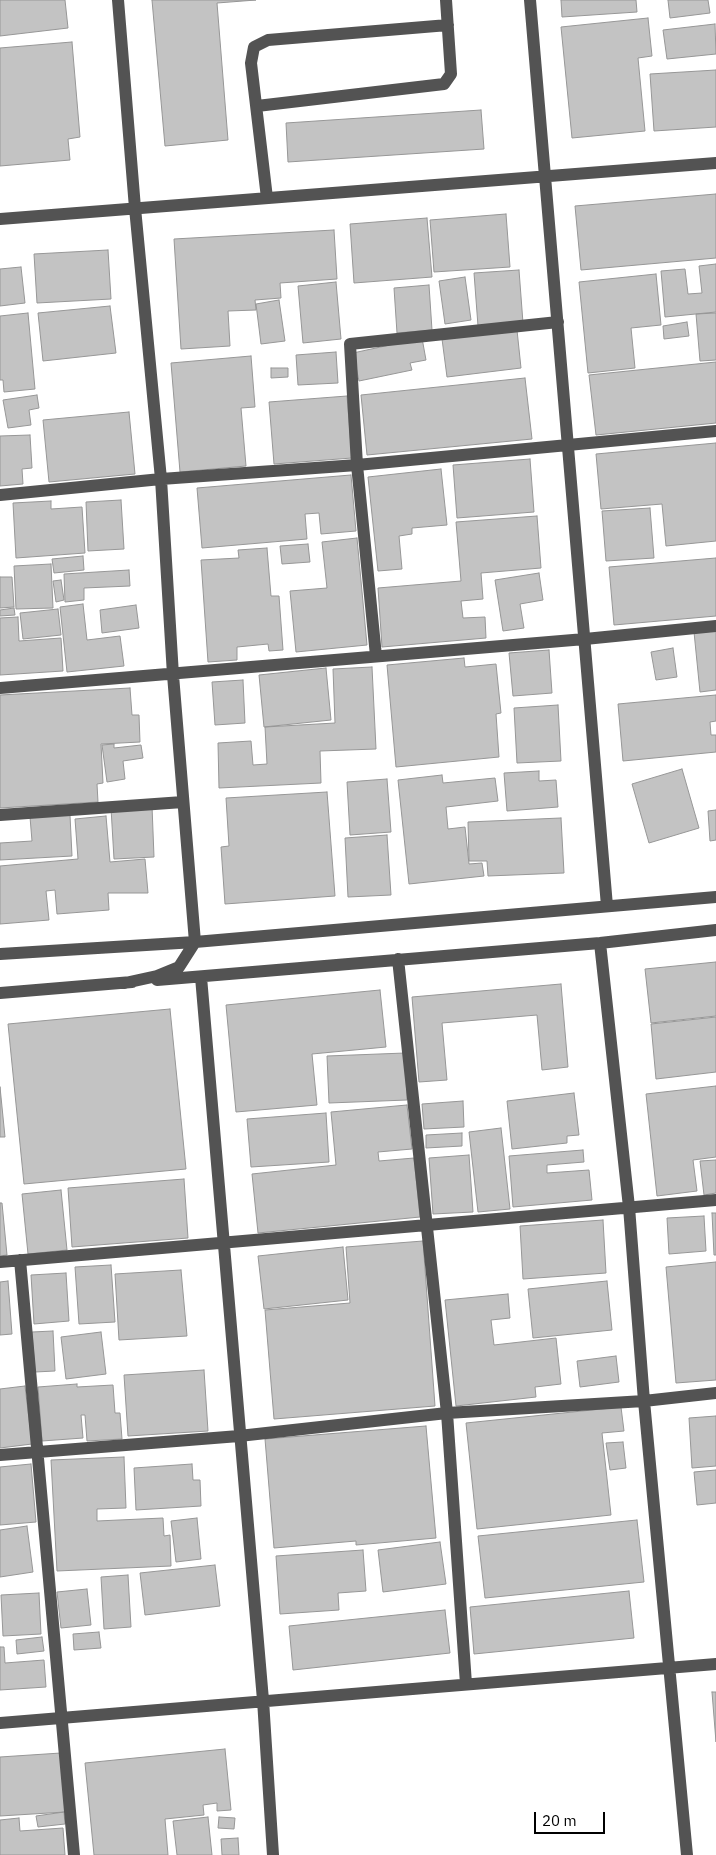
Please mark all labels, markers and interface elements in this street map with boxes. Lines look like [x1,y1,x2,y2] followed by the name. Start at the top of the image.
[536,1802,607,1834] scale bar
[542,1811,577,1830] text: 20 m

